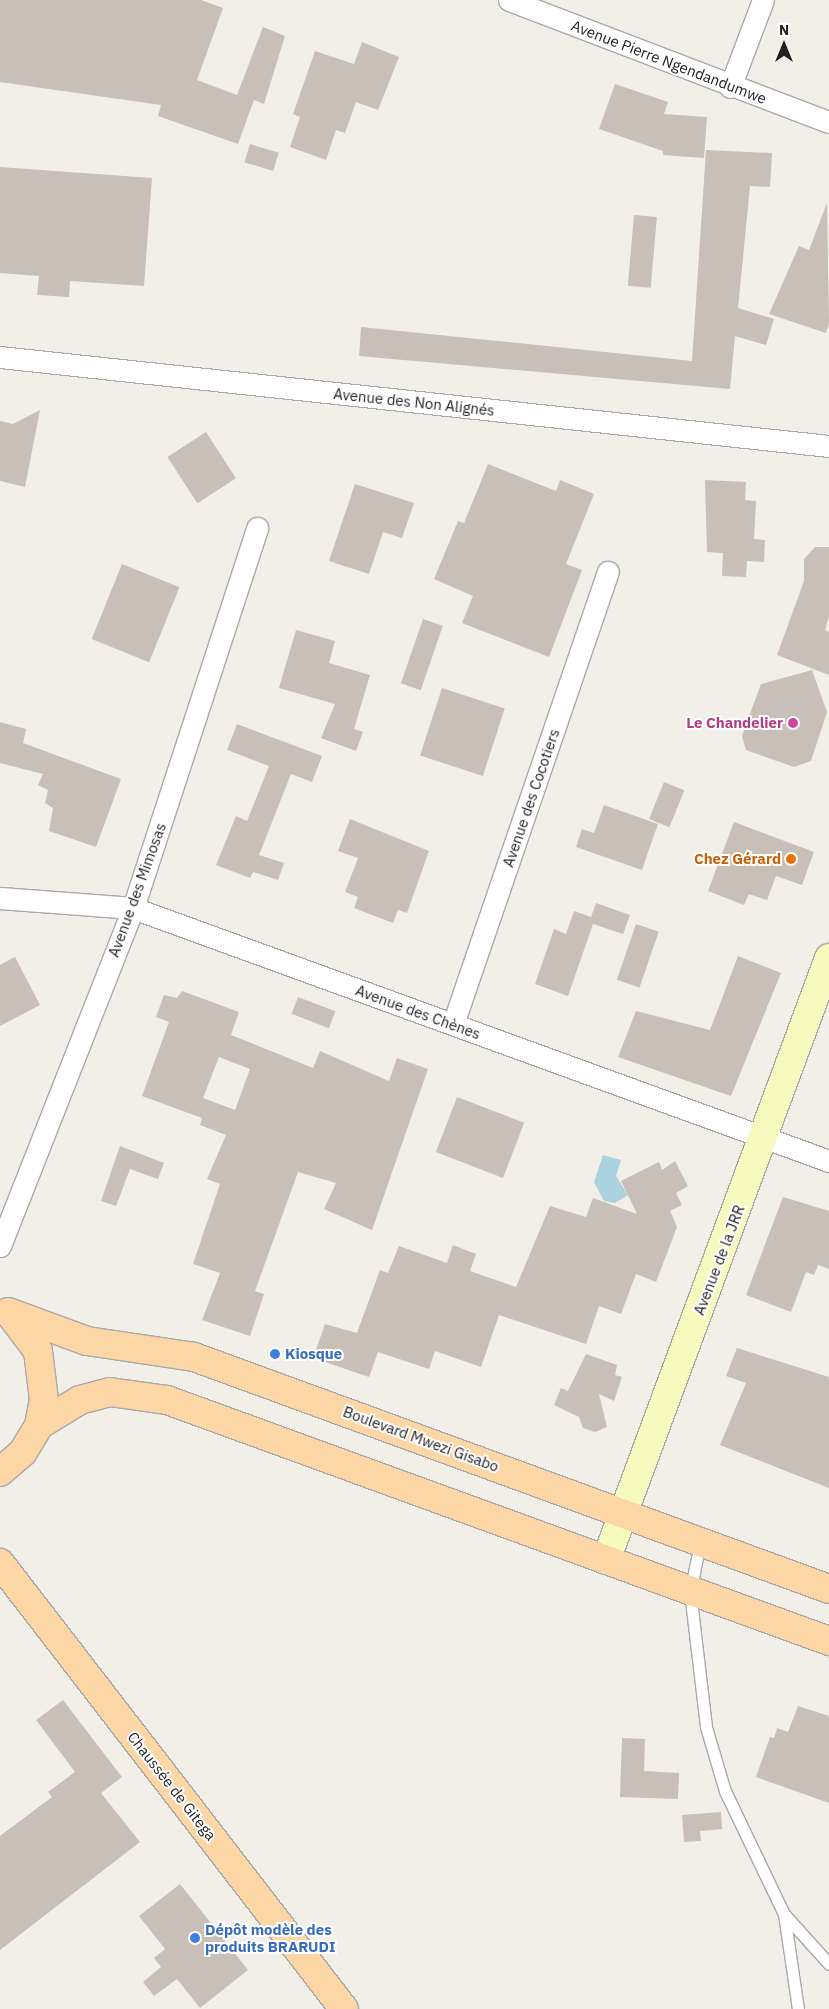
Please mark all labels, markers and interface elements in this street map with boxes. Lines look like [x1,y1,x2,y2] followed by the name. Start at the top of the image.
[569,16,769,108] street label: Avenue Pierre Ngendandumwe
[759,20,809,70] north arrow
[779,21,789,39] text: N
[333,385,495,419] street label: Avenue des Non Alignés
[686,714,783,732] place label: Le Chandelier
[787,717,799,729] marker: Le Chandelier
[499,727,563,869] street label: Avenue des Cocotiers
[104,820,170,960] street label: Avenue des Mimosas
[694,850,781,868] place label: Chez Gérard
[785,853,797,865] marker: Chez Gérard
[353,981,483,1043] street label: Avenue des Chènes
[690,1202,748,1318] street label: Avenue de la JRR
[285,1345,342,1363] place label: Kiosque
[269,1348,281,1360] marker: Kiosque
[341,1402,501,1476] street label: Boulevard Mwezi Gisabo
[124,1728,220,1844] street label: Chaussée de Gitega
[205,1920,335,1955] place label: Dépôt modèle des produits BRARUDI
[189,1932,201,1944] marker: Dépôt modèle des produits BRARUDI

